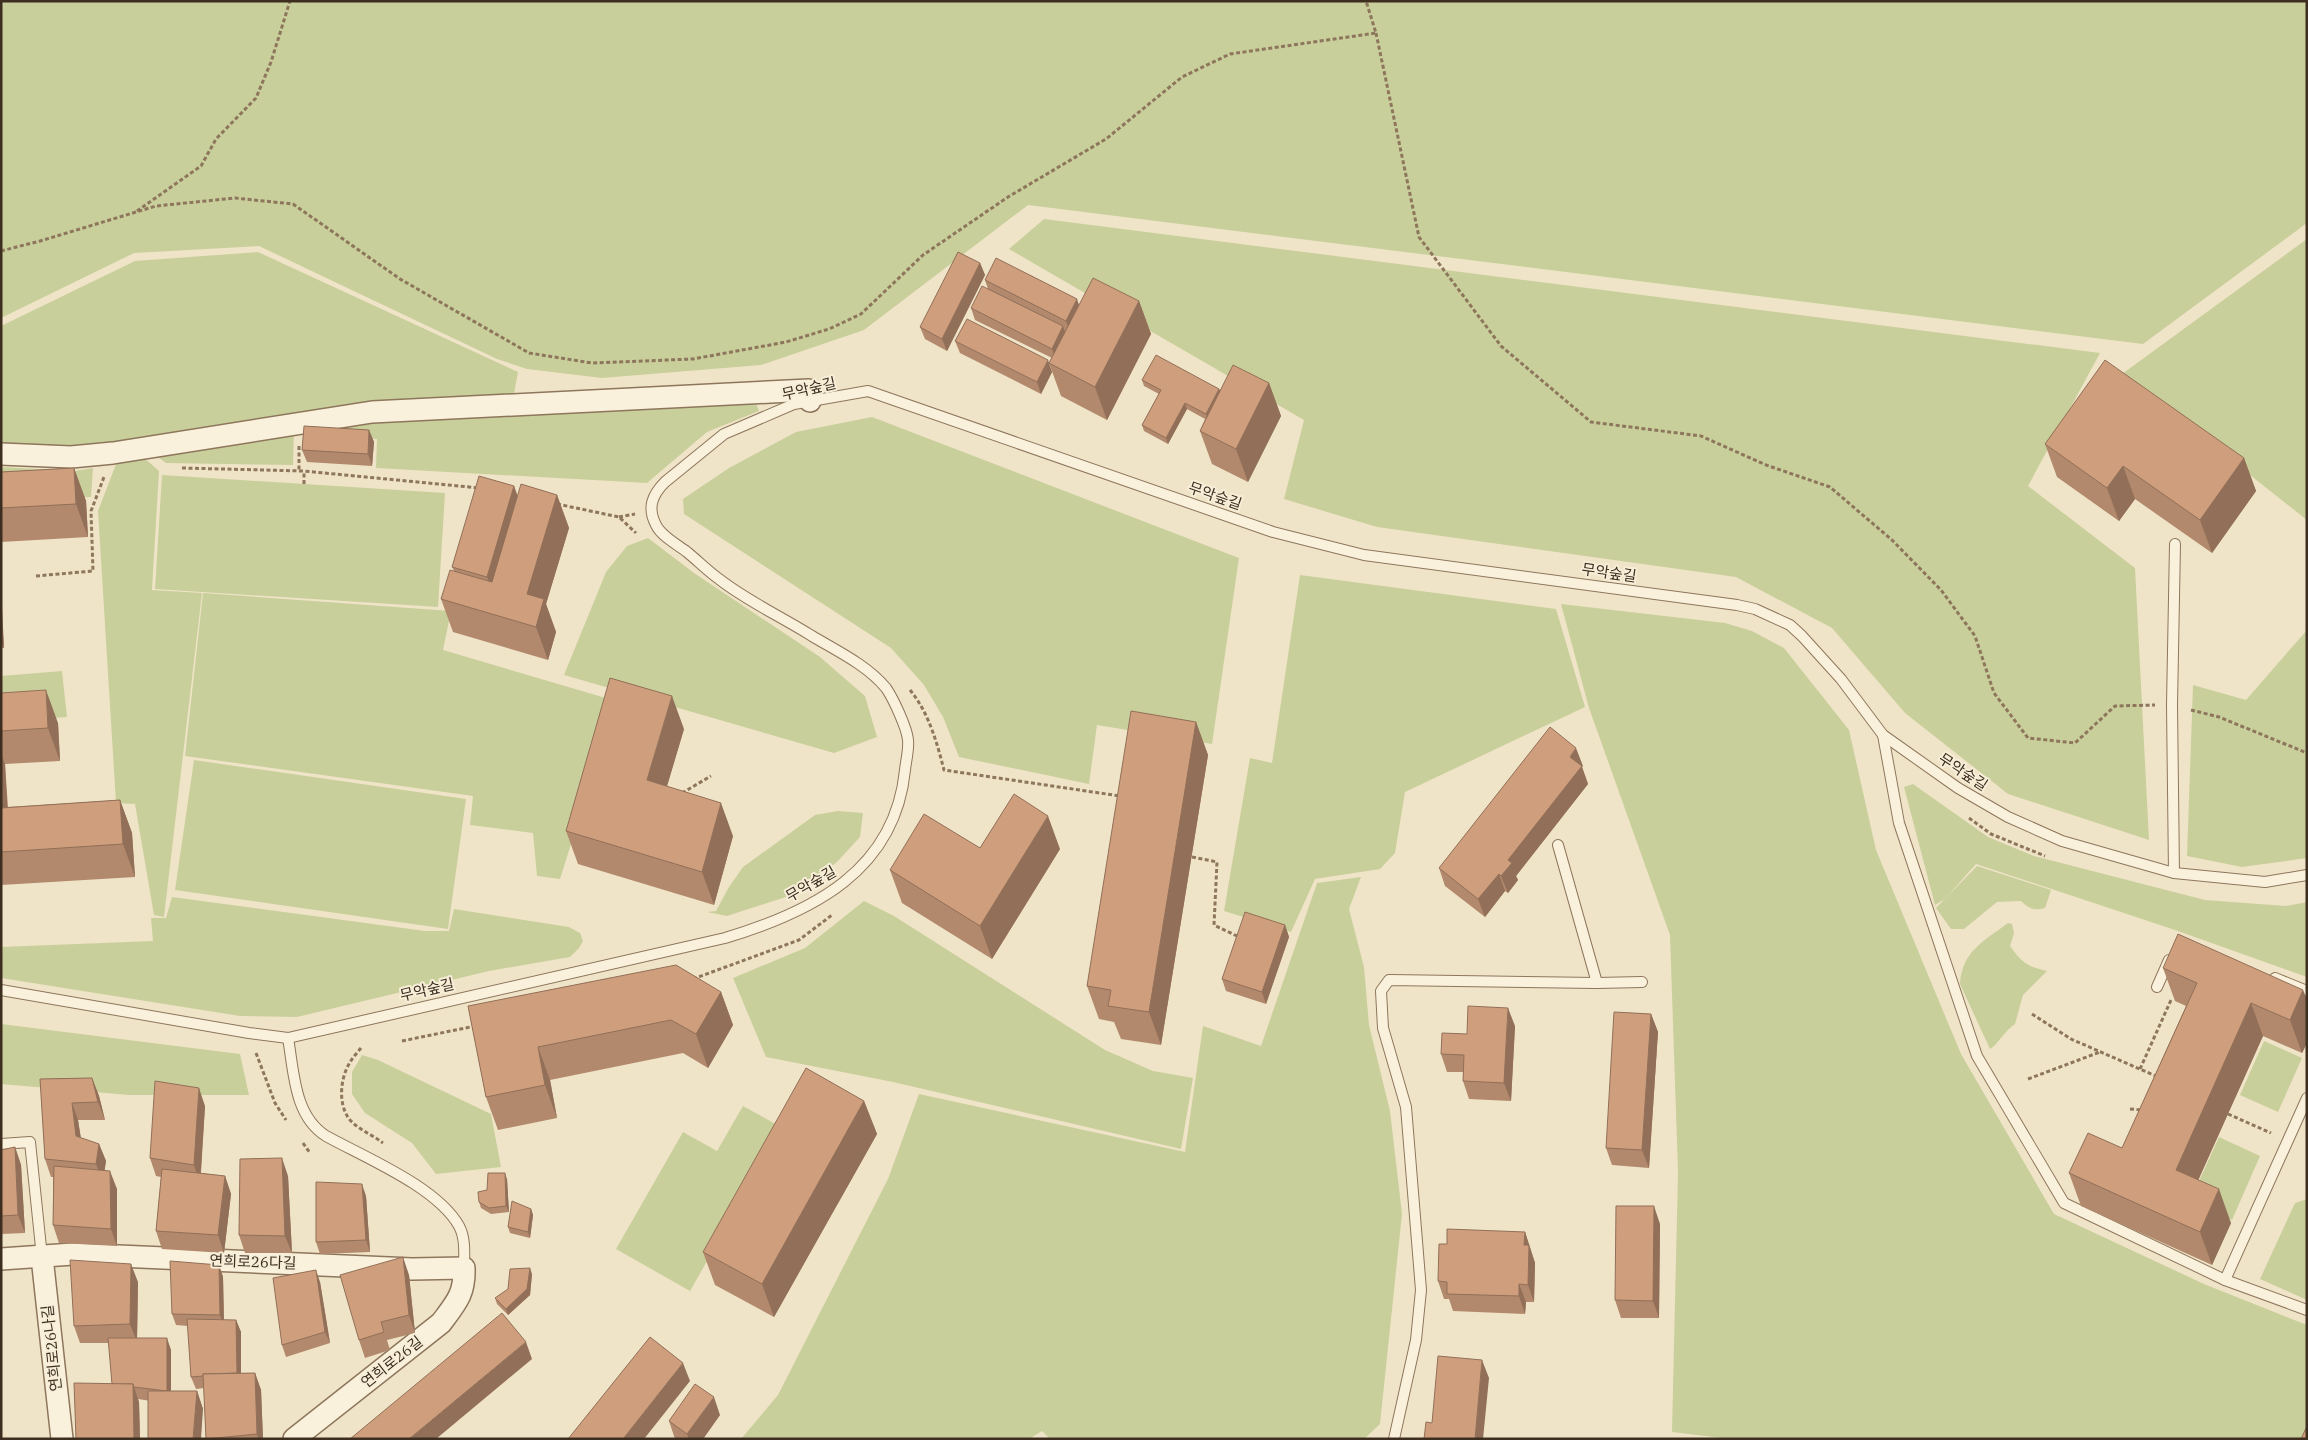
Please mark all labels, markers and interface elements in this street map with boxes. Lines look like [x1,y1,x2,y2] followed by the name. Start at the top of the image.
[780,373,838,404] street label: 무악숲길
[1186,478,1244,513] street label: 무악숲길
[1580,559,1638,586] street label: 무악숲길
[1935,749,1992,795] street label: 무악숲길
[782,862,839,906] street label: 무악숲길
[398,974,456,1005] street label: 무악숲길
[209,1250,297,1273] street label: 연희로26다길
[38,1304,65,1392] street label: 연희로26나길
[357,1332,426,1392] street label: 연희로26길

